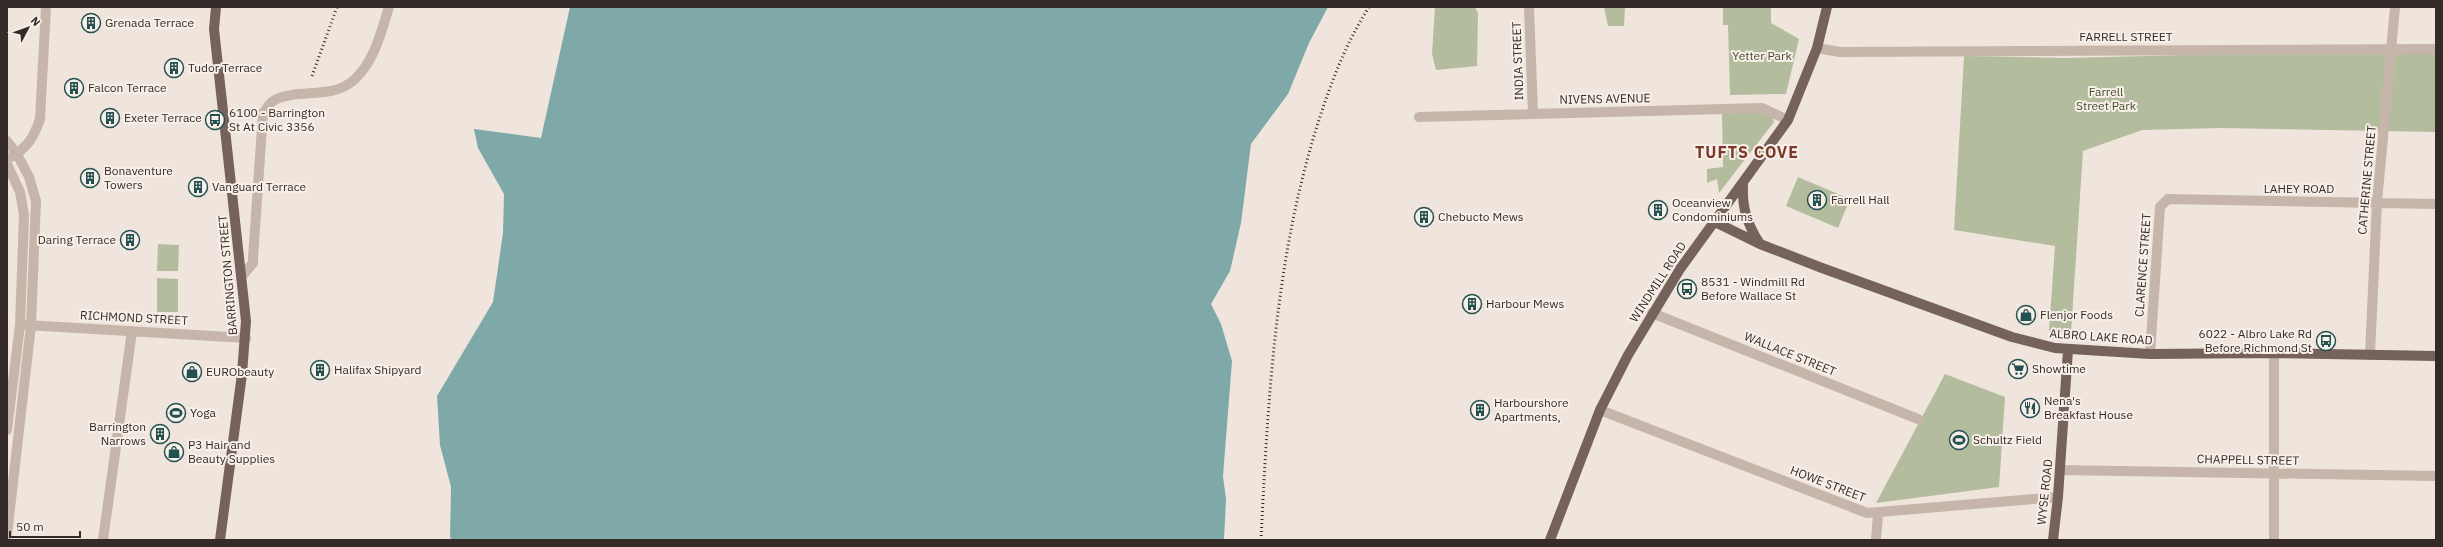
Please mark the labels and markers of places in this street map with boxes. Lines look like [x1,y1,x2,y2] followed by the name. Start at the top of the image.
[80,12,102,34] building icon: Grenada Terrace
[105,15,195,30] place label: Grenada Terrace
[163,57,185,79] building icon: Tudor Terrace
[188,60,263,75] place label: Tudor Terrace
[63,77,85,99] building icon: Falcon Terrace
[88,80,167,95] place label: Falcon Terrace
[229,105,325,134] place label: 6100 - Barrington St At Civic 3356
[99,107,121,129] building icon: Exeter Terrace
[204,109,226,131] bus stop icon: 6100 - Barrington St At Civic 3356
[124,110,202,125] place label: Exeter Terrace
[104,163,173,192] place label: Bonaventure Towers
[79,167,101,189] building icon: Bonaventure Towers
[187,176,209,198] building icon: Vanguard Terrace
[212,179,307,194] place label: Vanguard Terrace
[1806,189,1828,211] building icon: Farrell Hall
[1831,192,1890,207] place label: Farrell Hall
[1672,195,1753,224] place label: Oceanview Condominiums
[1647,199,1669,221] building icon: Oceanview Condominiums
[1413,206,1435,228] building icon: Chebucto Mews
[1438,209,1524,224] place label: Chebucto Mews
[119,229,141,251] building icon: Daring Terrace
[38,232,116,247] place label: Daring Terrace
[1701,274,1805,303] place label: 8531 - Windmill Rd Before Wallace St
[1676,278,1698,300] bus stop icon: 8531 - Windmill Rd Before Wallace St
[1461,293,1483,315] building icon: Harbour Mews
[1486,296,1564,311] place label: Harbour Mews
[2015,304,2037,326] shop icon: Flenjor Foods
[2040,307,2113,322] place label: Flenjor Foods
[2199,326,2312,355] place label: 6022 - Albro Lake Rd Before Richmond St
[2315,330,2337,352] bus stop icon: 6022 - Albro Lake Rd Before Richmond St
[2007,358,2029,380] supermarket icon: Showtime
[309,359,331,381] building icon: Halifax Shipyard
[181,361,203,383] shop icon: EURObeauty
[2032,361,2086,376] place label: Showtime
[334,362,422,377] place label: Halifax Shipyard
[206,364,274,379] place label: EURObeauty
[2044,393,2133,422] place label: Nena's Breakfast House
[1494,395,1569,424] place label: Harbourshore Apartments,
[2019,397,2041,419] restaurant icon: Nena's Breakfast House
[1469,399,1491,421] building icon: Harbourshore Apartments,
[165,402,187,424] sports icon: Yoga
[190,405,217,420] place label: Yoga
[89,419,146,448] place label: Barrington Narrows
[149,423,171,445] building icon: Barrington Narrows
[1948,429,1970,451] sports icon: Schultz Field
[1973,432,2042,447] place label: Schultz Field
[188,437,275,466] place label: P3 Hair and Beauty Supplies
[163,441,185,463] shop icon: P3 Hair and Beauty Supplies

